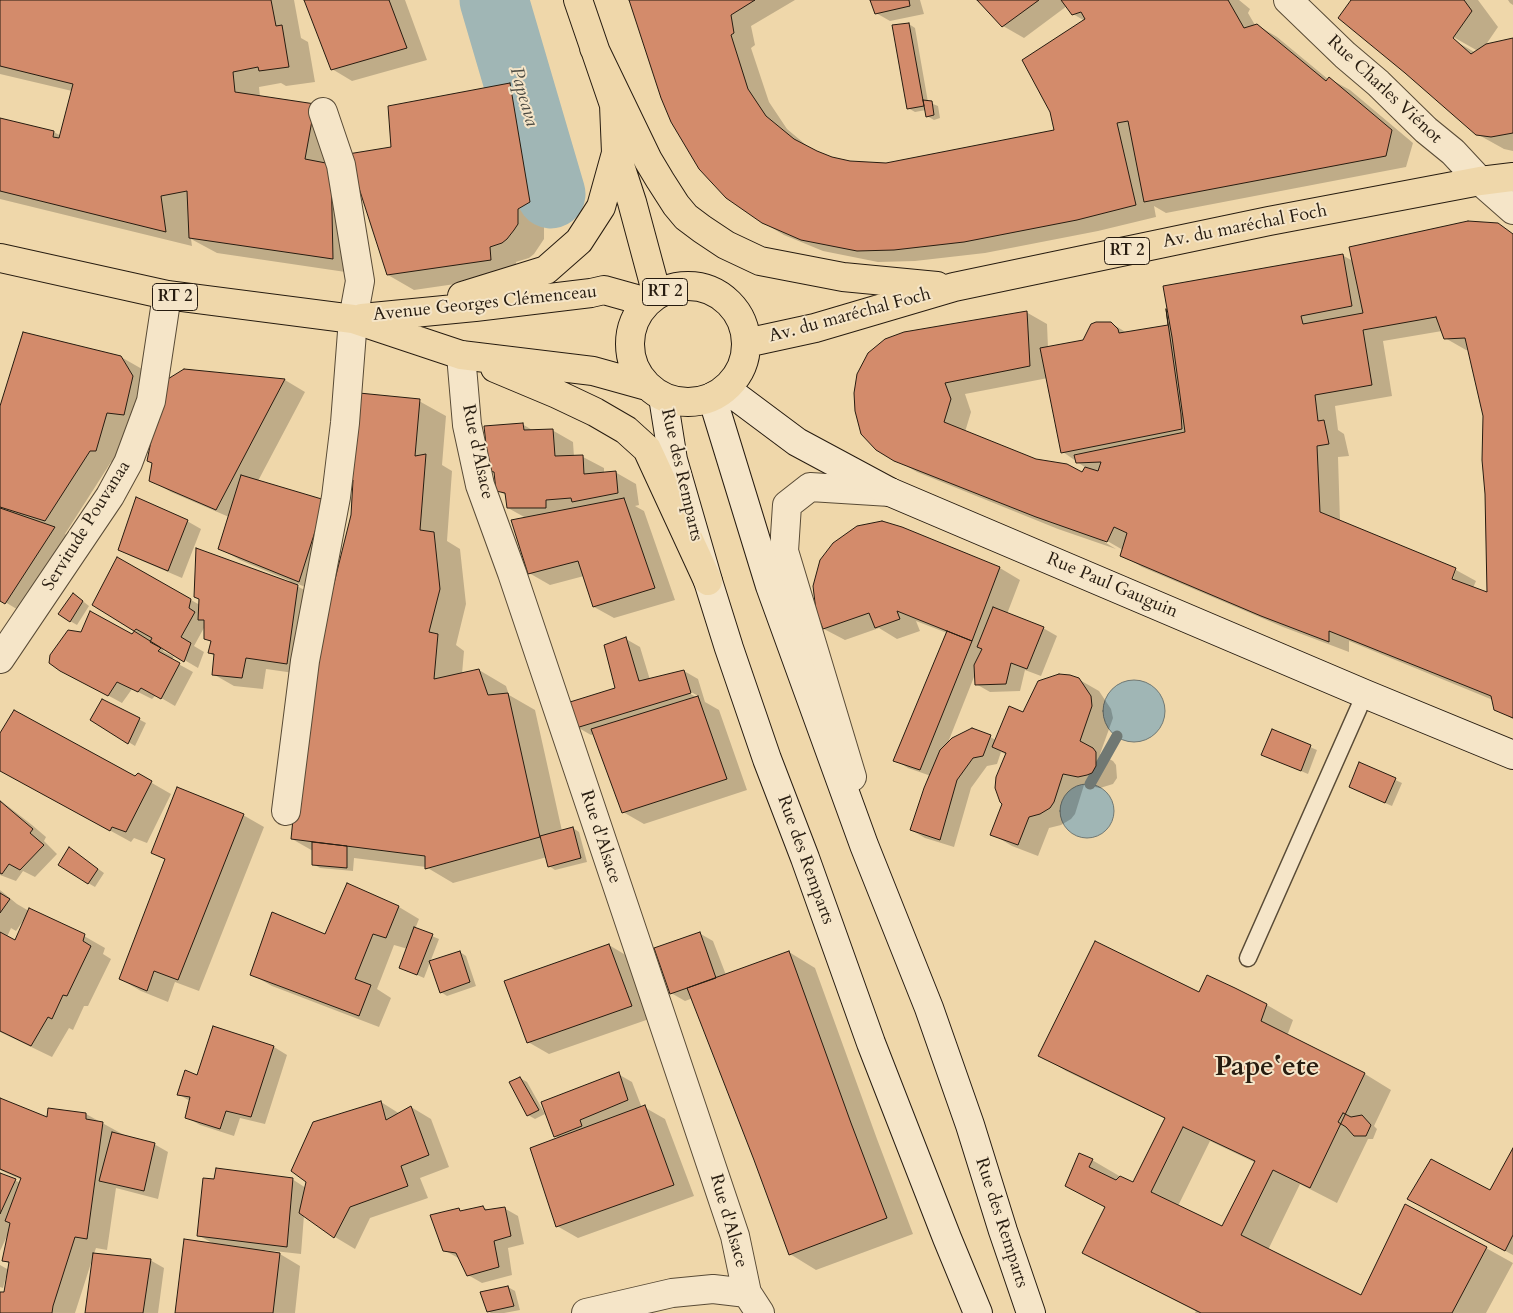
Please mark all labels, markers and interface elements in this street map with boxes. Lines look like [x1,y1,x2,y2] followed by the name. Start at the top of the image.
[1322,31,1446,149] street label: Rue Charles Viénot
[504,65,542,129] water label: Papeava
[1161,200,1329,254] street label: Av. du maréchal Foch
[1104,238,1150,264] road number: RT 2
[642,278,688,306] road number: RT 2
[372,281,598,327] street label: Avenue Georges Clémenceau
[152,284,198,310] road number: RT 2
[767,284,933,348] street label: Av. du maréchal Foch
[456,403,498,501] street label: Rue d'Alsace
[655,407,707,543] street label: Rue des Remparts
[38,457,136,595] street label: Servitude Pouvanaa
[1043,549,1181,623] street label: Rue Paul Gauguin
[575,788,625,886] street label: Rue d'Alsace
[772,793,838,927] street label: Rue des Remparts
[1214,1052,1320,1086] district label: Papeʻete
[970,1155,1032,1291] street label: Rue des Remparts
[704,1172,752,1270] street label: Rue d'Alsace

